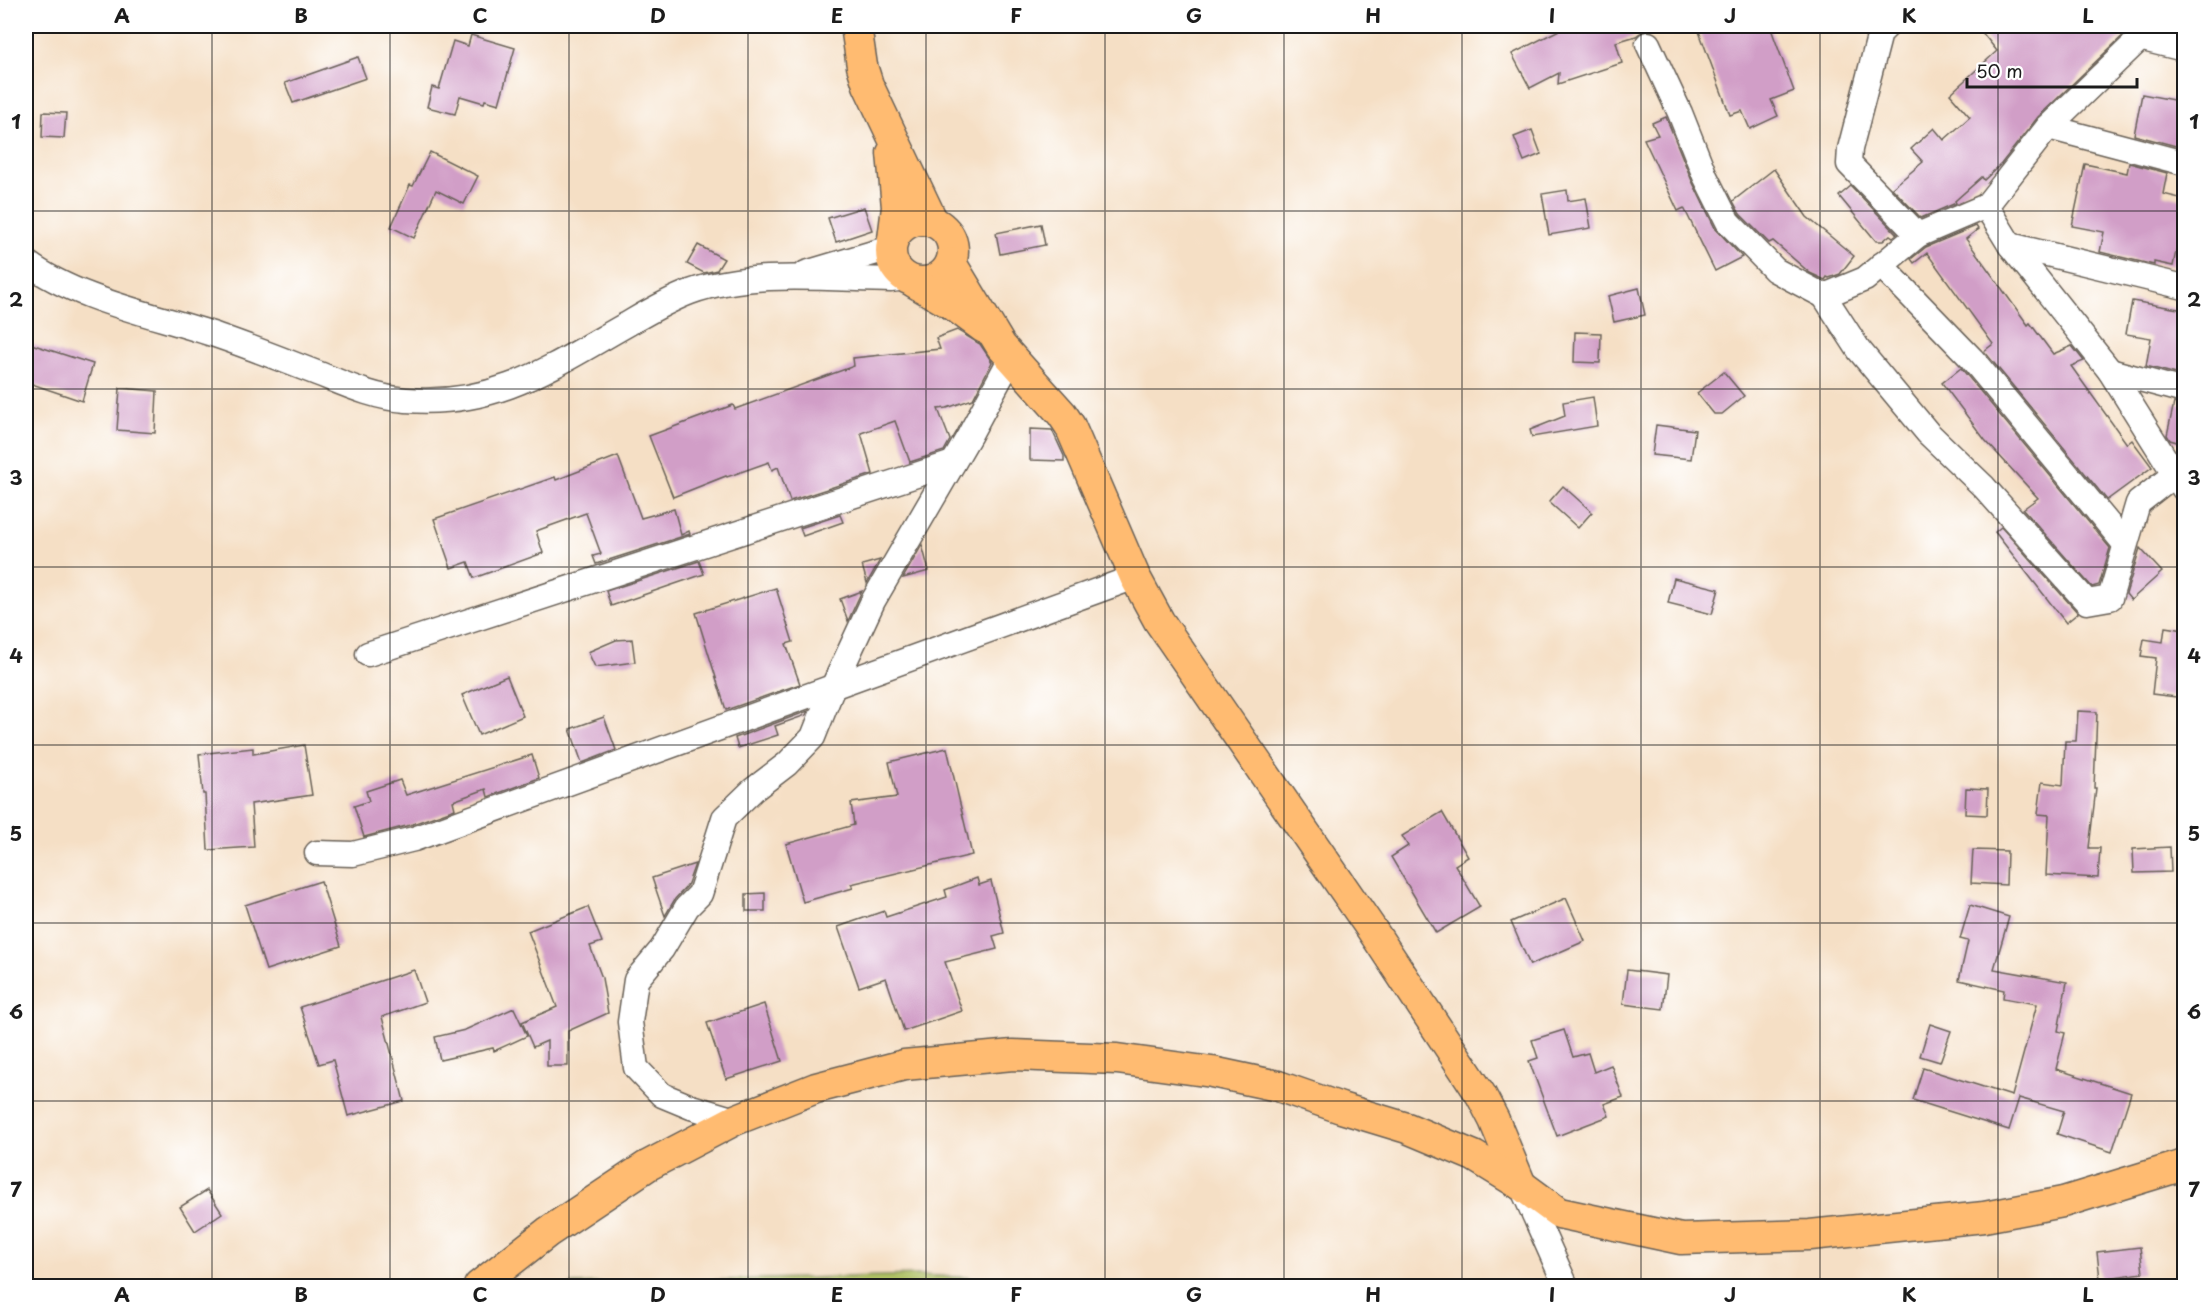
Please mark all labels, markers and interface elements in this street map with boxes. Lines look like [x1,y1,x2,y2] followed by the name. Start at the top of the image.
[114,0,130,30] text: A
[294,0,308,30] text: B
[472,0,488,30] text: C
[650,0,666,30] text: D
[831,0,843,30] text: E
[1010,0,1022,30] text: F
[1186,0,1202,30] text: G
[1365,0,1381,30] text: H
[1549,0,1555,30] text: I
[1724,0,1736,30] text: J
[1902,0,1917,30] text: K
[2082,0,2094,30] text: L
[1967,51,2136,89] scale bar
[1976,57,2023,84] text: 50 m
[11,106,21,136] text: 1
[2189,106,2199,136] text: 1
[9,284,23,314] text: 2
[2187,284,2201,314] text: 2
[9,462,23,492] text: 3
[2187,462,2201,492] text: 3
[9,640,23,670] text: 4
[2187,640,2201,670] text: 4
[10,818,22,848] text: 5
[2188,818,2200,848] text: 5
[9,996,23,1026] text: 6
[2187,996,2201,1026] text: 6
[10,1174,22,1204] text: 7
[2188,1174,2200,1204] text: 7
[114,1279,130,1309] text: A
[294,1279,308,1309] text: B
[472,1279,488,1309] text: C
[650,1279,666,1309] text: D
[831,1279,843,1309] text: E
[1010,1279,1022,1309] text: F
[1186,1279,1202,1309] text: G
[1365,1279,1381,1309] text: H
[1549,1279,1555,1309] text: I
[1724,1279,1736,1309] text: J
[1902,1279,1917,1309] text: K
[2082,1279,2094,1309] text: L

